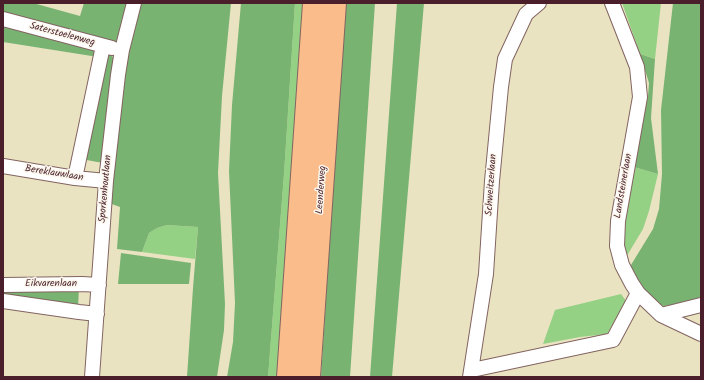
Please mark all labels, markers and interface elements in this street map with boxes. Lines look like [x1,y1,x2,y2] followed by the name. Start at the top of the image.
[28,21,96,49] street label: Saterstoelenweg
[612,153,636,219] street label: Landsteinerlaan
[484,154,500,216] street label: Schweitzerlaan
[97,155,115,223] street label: Sporkenhoutlaan
[24,163,84,185] street label: Bereklauwlaan
[314,165,330,215] street label: Leenderweg
[25,278,77,290] street label: Eikvarenlaan

